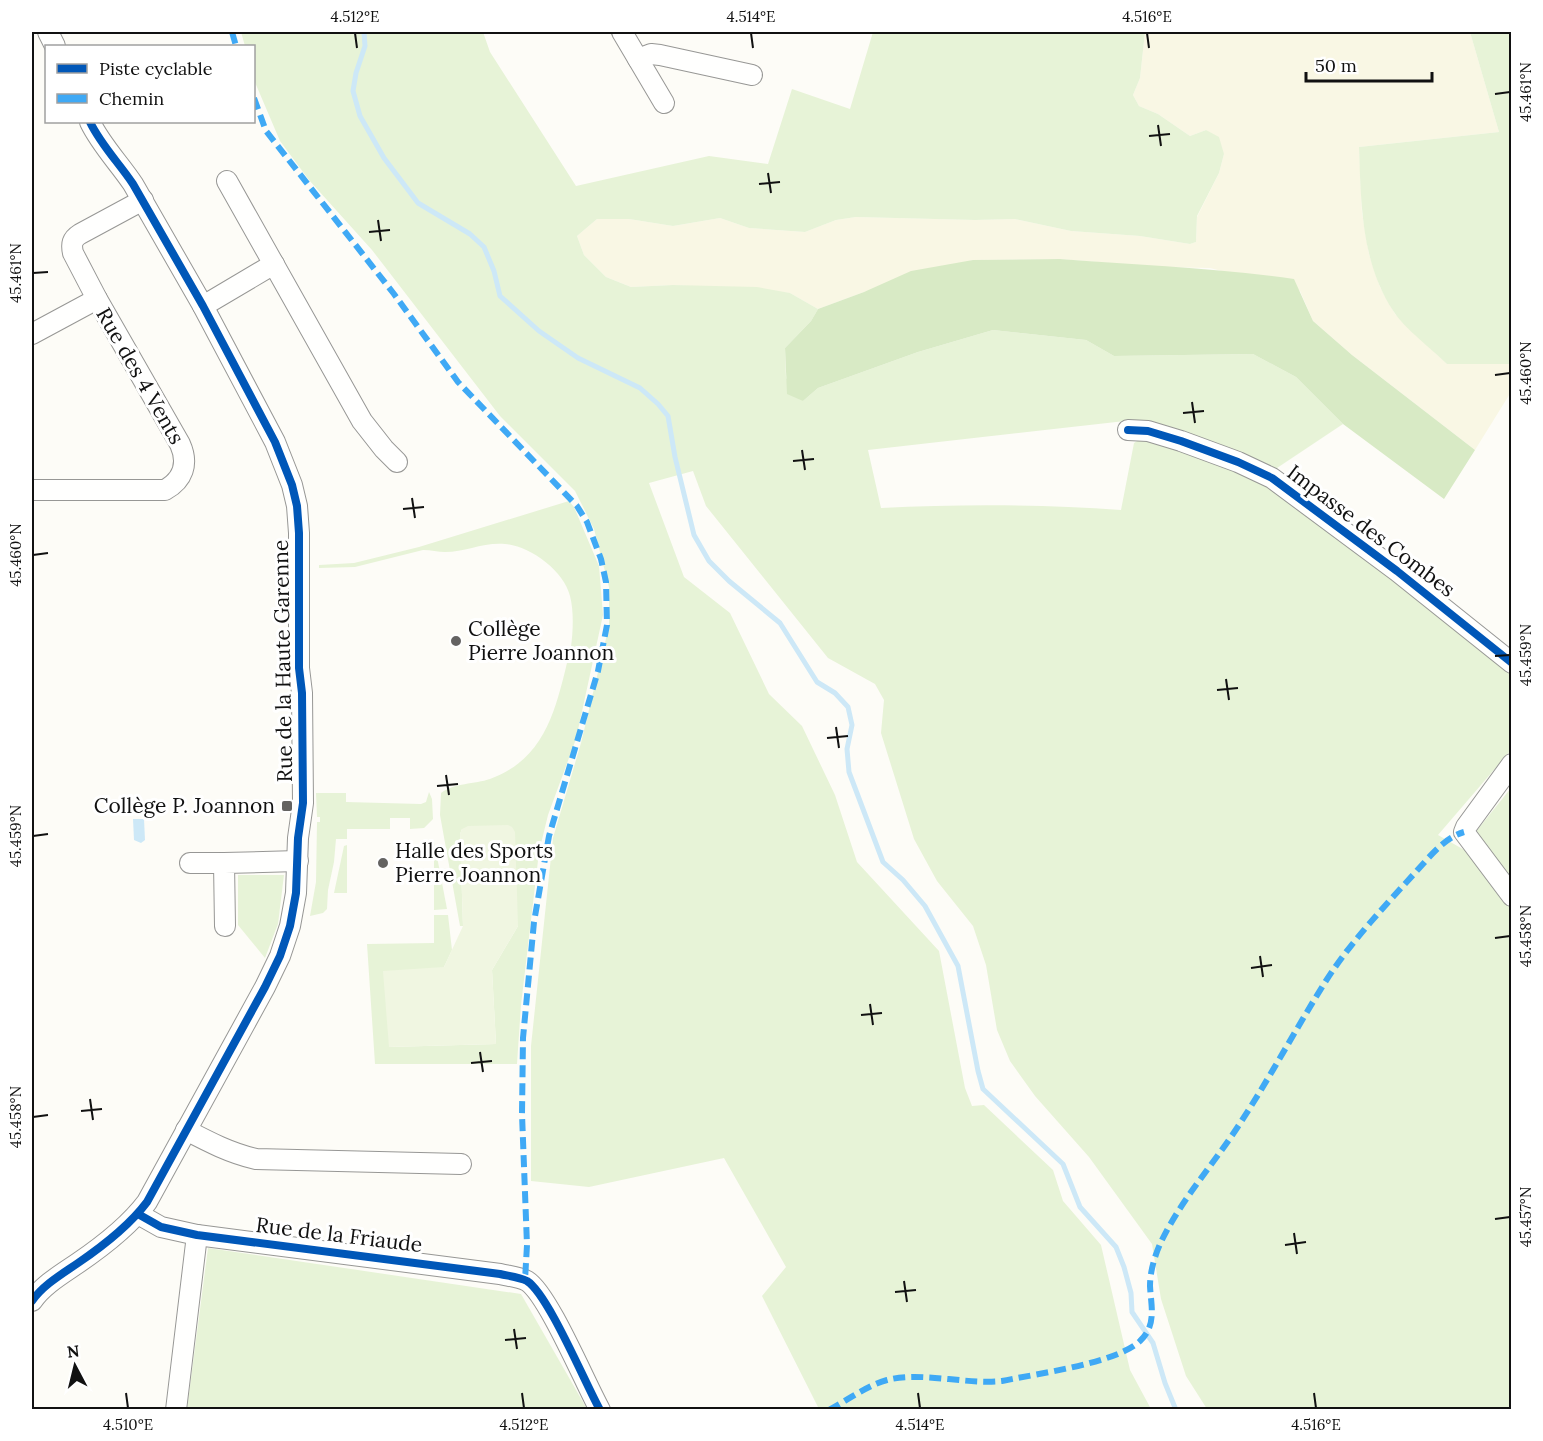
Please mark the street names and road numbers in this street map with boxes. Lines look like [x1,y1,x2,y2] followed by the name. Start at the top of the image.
[90,303,190,449] street label: Rue des 4 Vents
[1282,459,1461,603] street label: Impasse des Combes
[267,539,298,783] street label: Rue de la Haute Garenne
[254,1211,424,1258] street label: Rue de la Friaude

